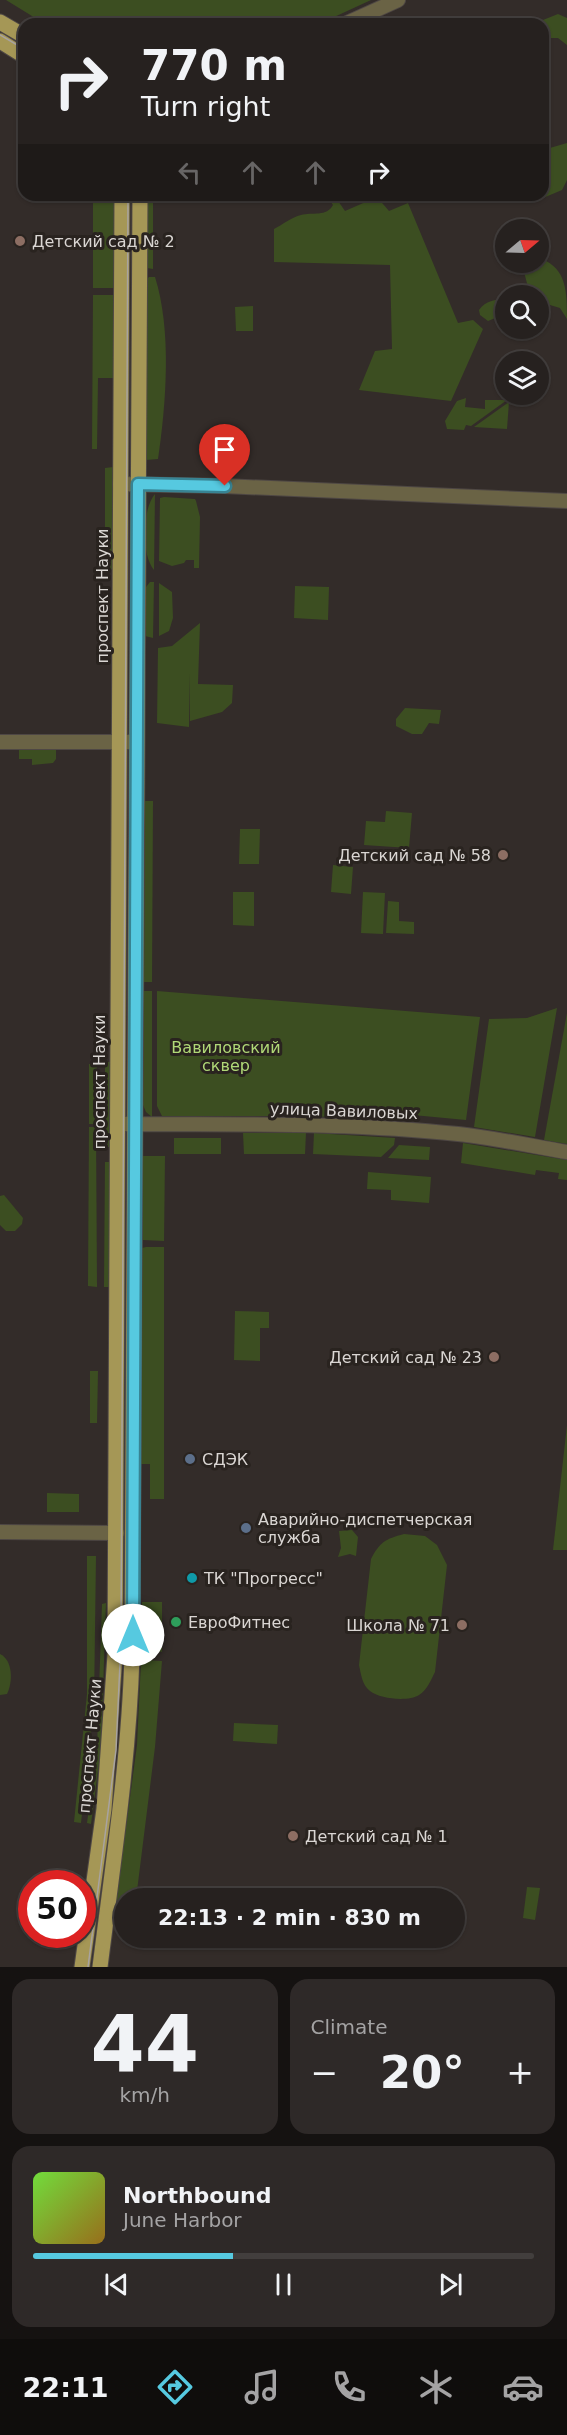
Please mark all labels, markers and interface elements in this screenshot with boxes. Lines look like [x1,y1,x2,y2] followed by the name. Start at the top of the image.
[141,41,287,90] text: 770 m
[42,42,120,120] icon: right
[141,91,270,122] text: Turn right
[173,156,206,189] icon: left
[236,156,269,189] icon: ahead
[299,156,332,189] icon: ahead
[362,156,395,189] icon: right
[495,219,549,273] north arrow
[495,219,549,405] map controls
[32,232,175,251] place label: Детский сад № 2
[13,234,27,248] marker: Детский сад № 2
[495,285,549,339] button: search
[495,351,549,405] button: layers
[199,424,250,486] pin
[208,433,241,466] icon: arrive
[93,529,112,663] street label: проспект Науки
[338,846,491,865] place label: Детский сад № 58
[496,848,510,862] marker: Детский сад № 58
[90,1015,109,1149] street label: проспект Науки
[171,1038,281,1075] park label: Вавиловский сквер
[270,1099,418,1123] street label: улица Вавиловых
[329,1348,482,1367] place label: Детский сад № 23
[487,1350,501,1364] marker: Детский сад № 23
[202,1450,249,1469] place label: СДЭК
[183,1452,197,1466] marker: СДЭК
[258,1510,472,1547] place label: Аварийно-диспетчерская служба
[239,1521,253,1535] marker: Аварийно-диспетчерская служба
[203,1569,323,1588] place label: ТК "Прогресс"
[185,1571,199,1585] marker: ТК "Прогресс"
[101,1603,165,1667] position arrow
[188,1613,290,1632] place label: ЕвроФитнес
[169,1615,183,1629] marker: ЕвроФитнес
[346,1616,450,1635] place label: Школа № 71
[455,1618,469,1632] marker: Школа № 71
[75,1678,105,1814] street label: проспект Науки
[305,1827,448,1846] place label: Детский сад № 1
[286,1829,300,1843] marker: Детский сад № 1
[18,1870,96,1948] speed limit sign: 50
[158,1905,421,1930] text: 22:13 · 2 min · 830 m
[90,1999,199,2089] text: 44
[311,2015,387,2039] text: Climate
[380,2046,465,2099] text: 20°
[311,2053,338,2092] text: −
[506,2053,534,2092] text: +
[120,2083,170,2107] text: km/h
[123,2183,272,2208] text: Northbound
[123,2208,242,2232] text: June Harbor
[100,2268,133,2301] icon: previous
[267,2268,300,2301] icon: pause
[434,2268,467,2301] icon: next
[154,2366,196,2408] icon: directions
[241,2366,283,2408] icon: music
[328,2366,370,2408] icon: phone
[415,2366,457,2408] icon: climate
[502,2366,544,2408] icon: car
[23,2372,109,2403] text: 22:11

